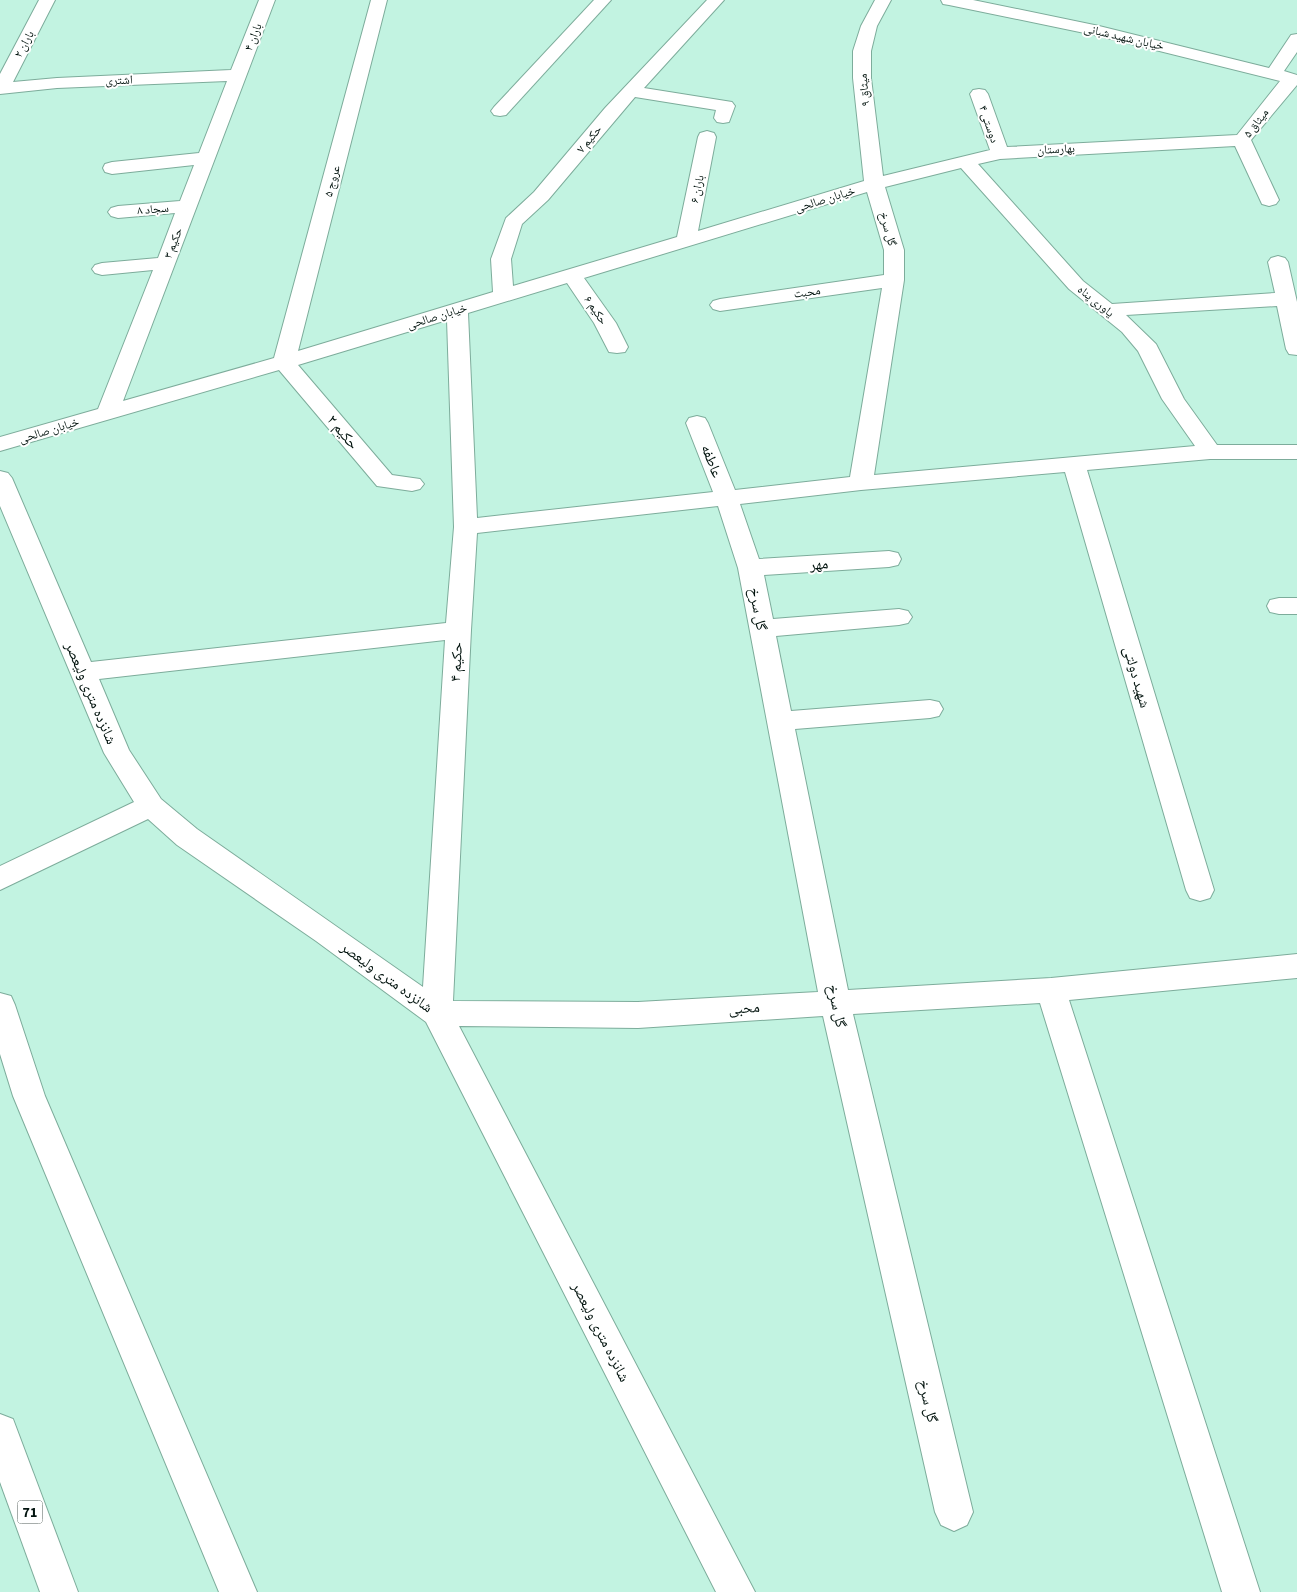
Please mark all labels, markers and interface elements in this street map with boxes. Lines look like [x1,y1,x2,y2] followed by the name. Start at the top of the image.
[1082,20,1166,55] street label: خیابان شهید شبانی
[240,21,267,54] street label: باران ۴
[10,28,39,61] street label: باران ۲
[105,72,133,89] street label: اشتری
[855,73,874,107] street label: میثاق ۹
[974,103,1003,145] street label: دوستی ۴
[1240,105,1273,141] street label: میثاق ۵
[573,121,606,157] street label: حکیم ۷
[1037,140,1075,159] street label: بهارستان
[320,163,345,199] street label: عروج ۵
[686,173,709,205] street label: باران ۶
[793,182,858,217] street label: خیابان صالحی
[137,200,170,219] street label: سجاد ۸
[875,210,900,248] street label: گل سرخ
[160,225,187,261] street label: حکیم ۳
[1074,281,1118,322] street label: یاوری پناه
[793,282,822,303] street label: محبت
[580,292,612,328] street label: حکیم ۶
[405,299,470,334] street label: خیابان صالحی
[322,410,364,455] street label: حکیم ۲
[17,413,82,448] street label: خیابان صالحی
[696,442,728,481] street label: عاطفه
[808,553,829,576] street label: مهر
[743,586,772,633] street label: گل سرخ
[59,638,122,748] street label: شانزده متری ولیعصر
[445,641,468,682] street label: حکیم ۴
[1118,644,1155,711] street label: شهید دولتی
[336,936,437,1018] street label: شانزده متری ولیعصر
[822,983,851,1030] street label: گل سرخ
[728,997,761,1020] street label: محبی
[566,1278,635,1386] street label: شانزده متری ولیعصر
[912,1378,943,1425] street label: گل سرخ
[18,1500,42,1524] road number: 71

